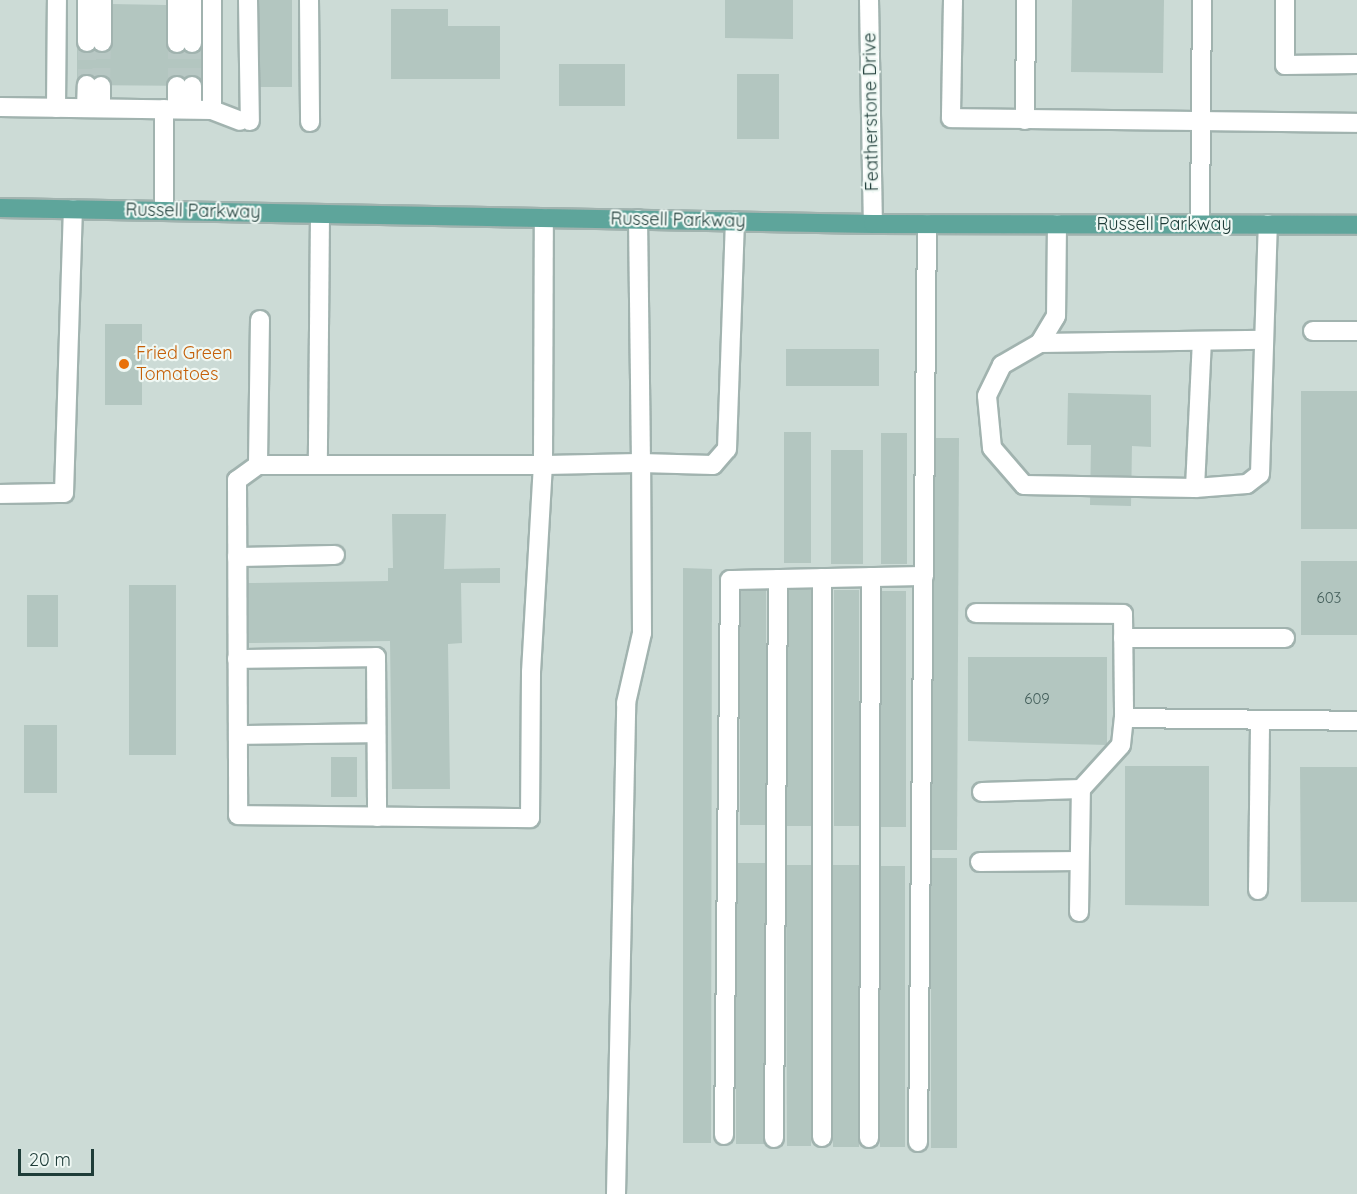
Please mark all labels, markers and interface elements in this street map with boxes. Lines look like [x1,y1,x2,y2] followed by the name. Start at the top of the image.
[859,33,883,191] street label: Featherstone Drive
[125,199,261,223] street label: Russell Parkway
[610,208,746,232] street label: Russell Parkway
[1096,213,1232,235] street label: Russell Parkway
[136,343,233,386] place label: Fried Green Tomatoes
[117,357,131,371] marker: Fried Green Tomatoes
[1317,589,1341,607] house number: 603
[1024,690,1050,708] house number: 609
[21,1137,98,1175] scale bar
[29,1148,71,1171] text: 20 m

